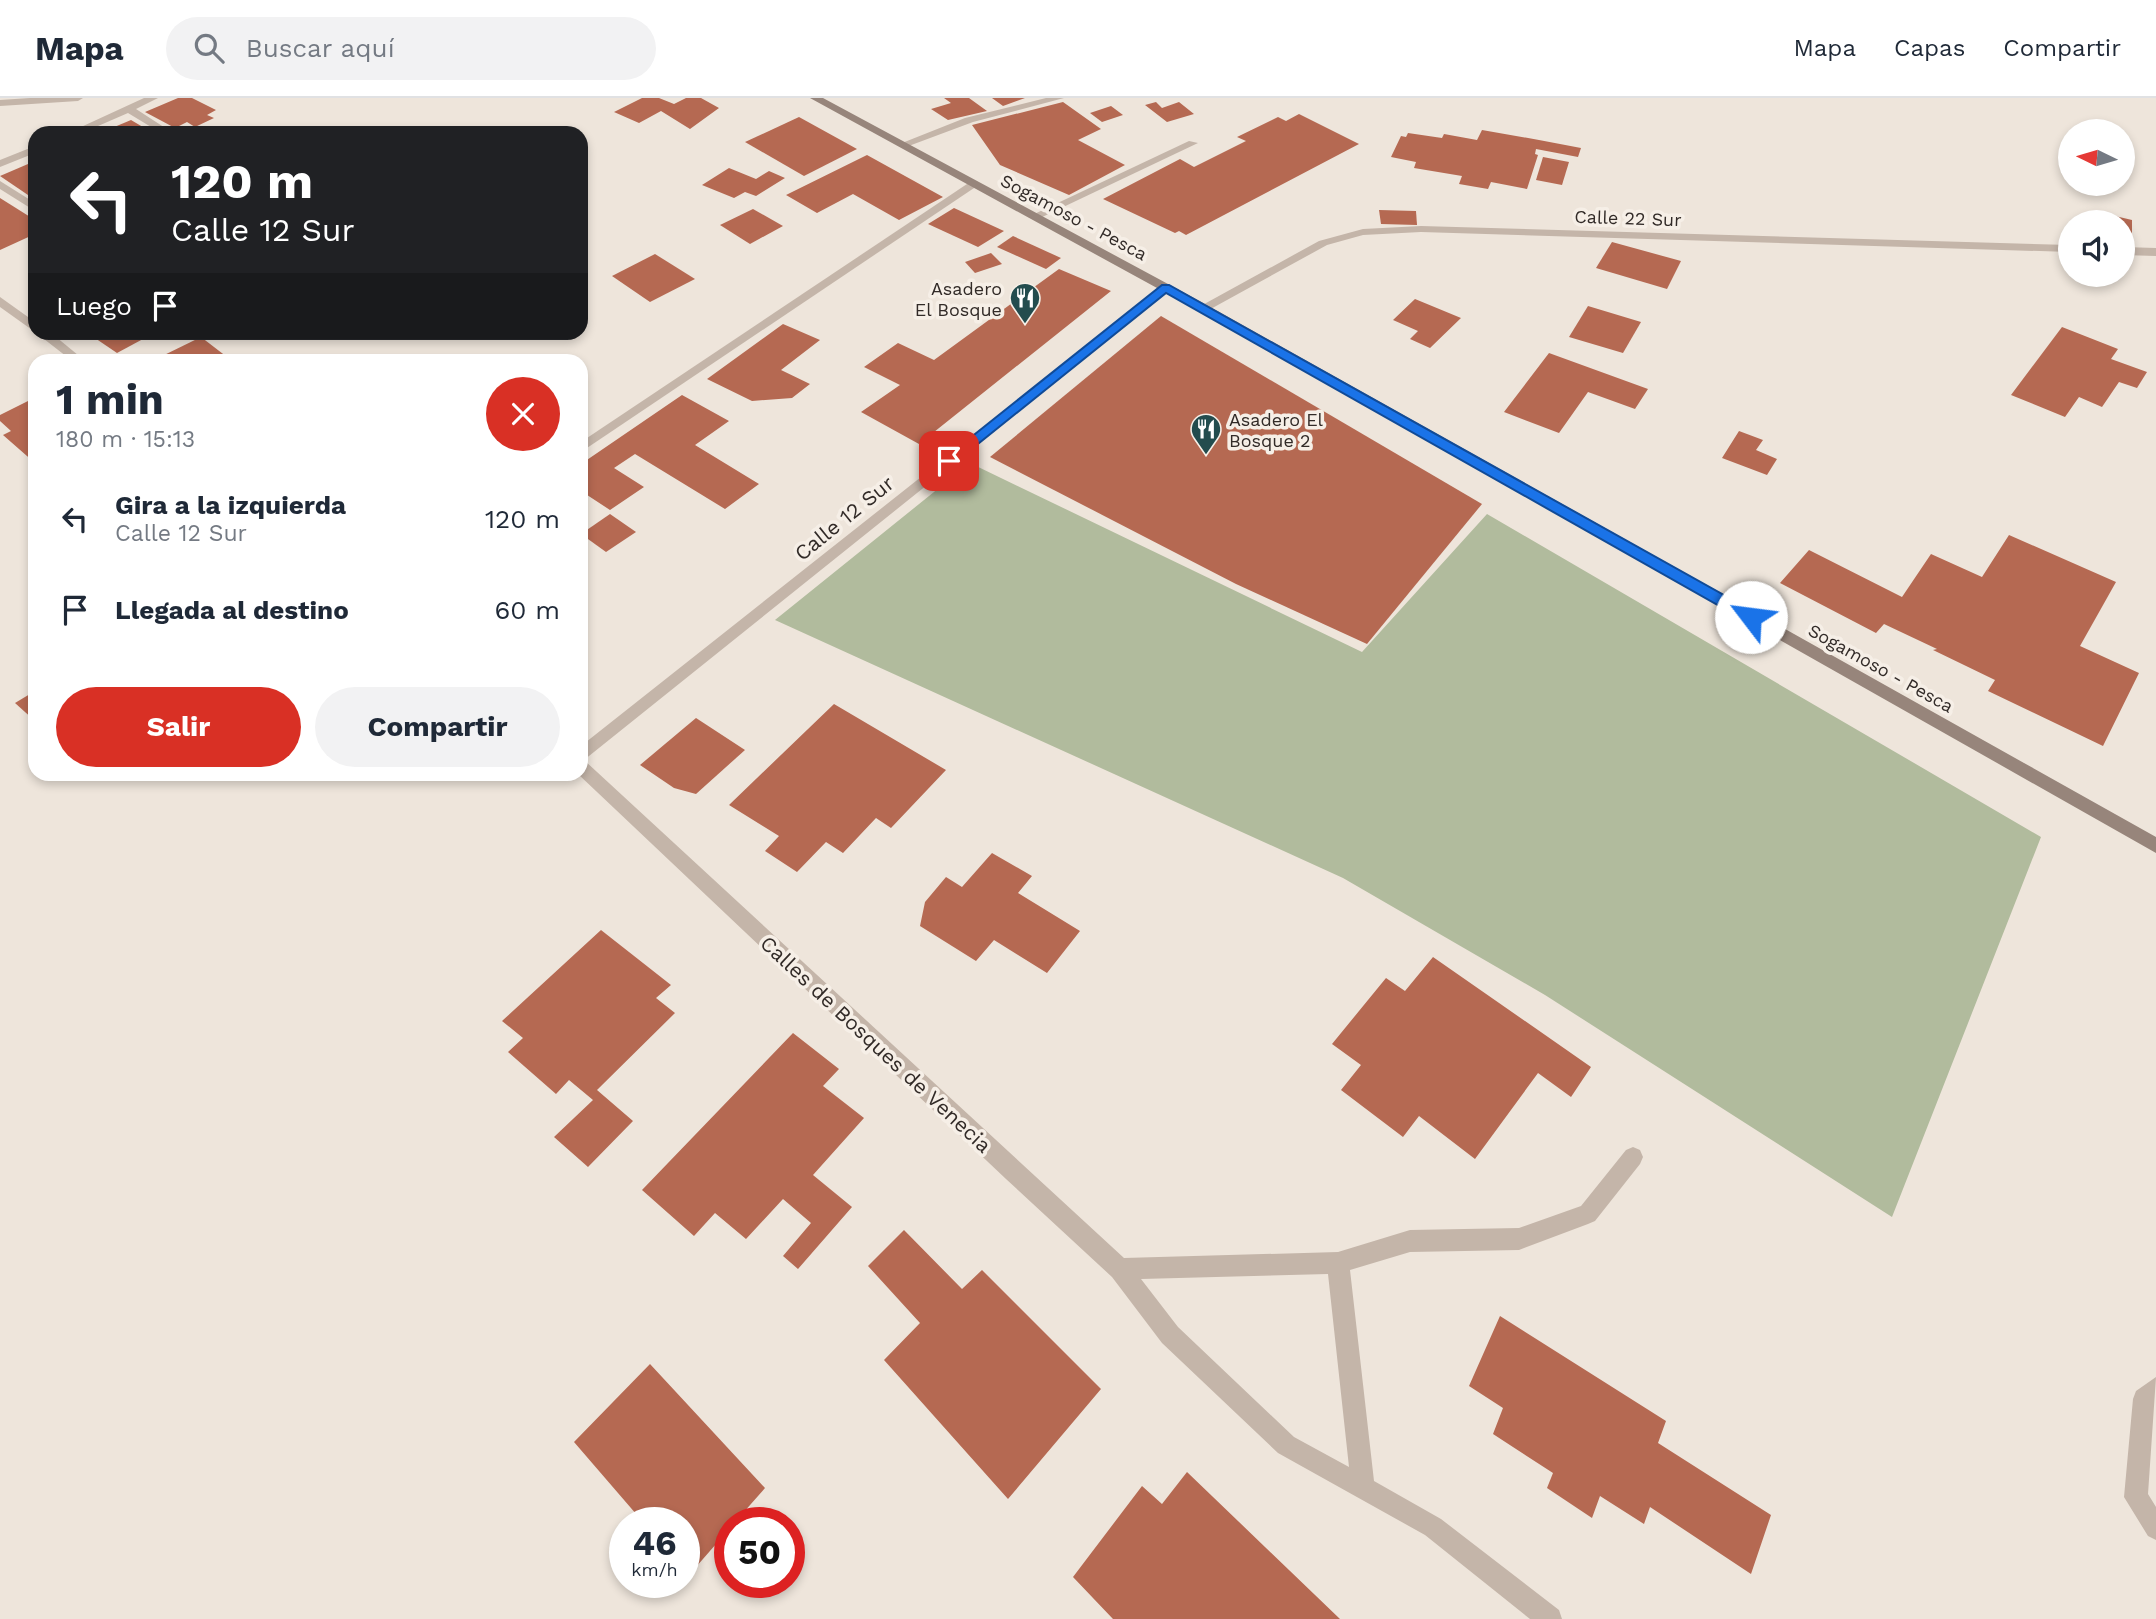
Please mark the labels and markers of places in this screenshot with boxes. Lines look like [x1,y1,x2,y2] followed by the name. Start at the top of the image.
[915,278,1002,320] place label: Asadero El Bosque
[1008,281,1042,325] restaurant icon: Asadero El Bosque
[1229,409,1324,451] place label: Asadero El Bosque 2
[1189,412,1223,456] restaurant icon: Asadero El Bosque 2
[919,431,979,491] pin

